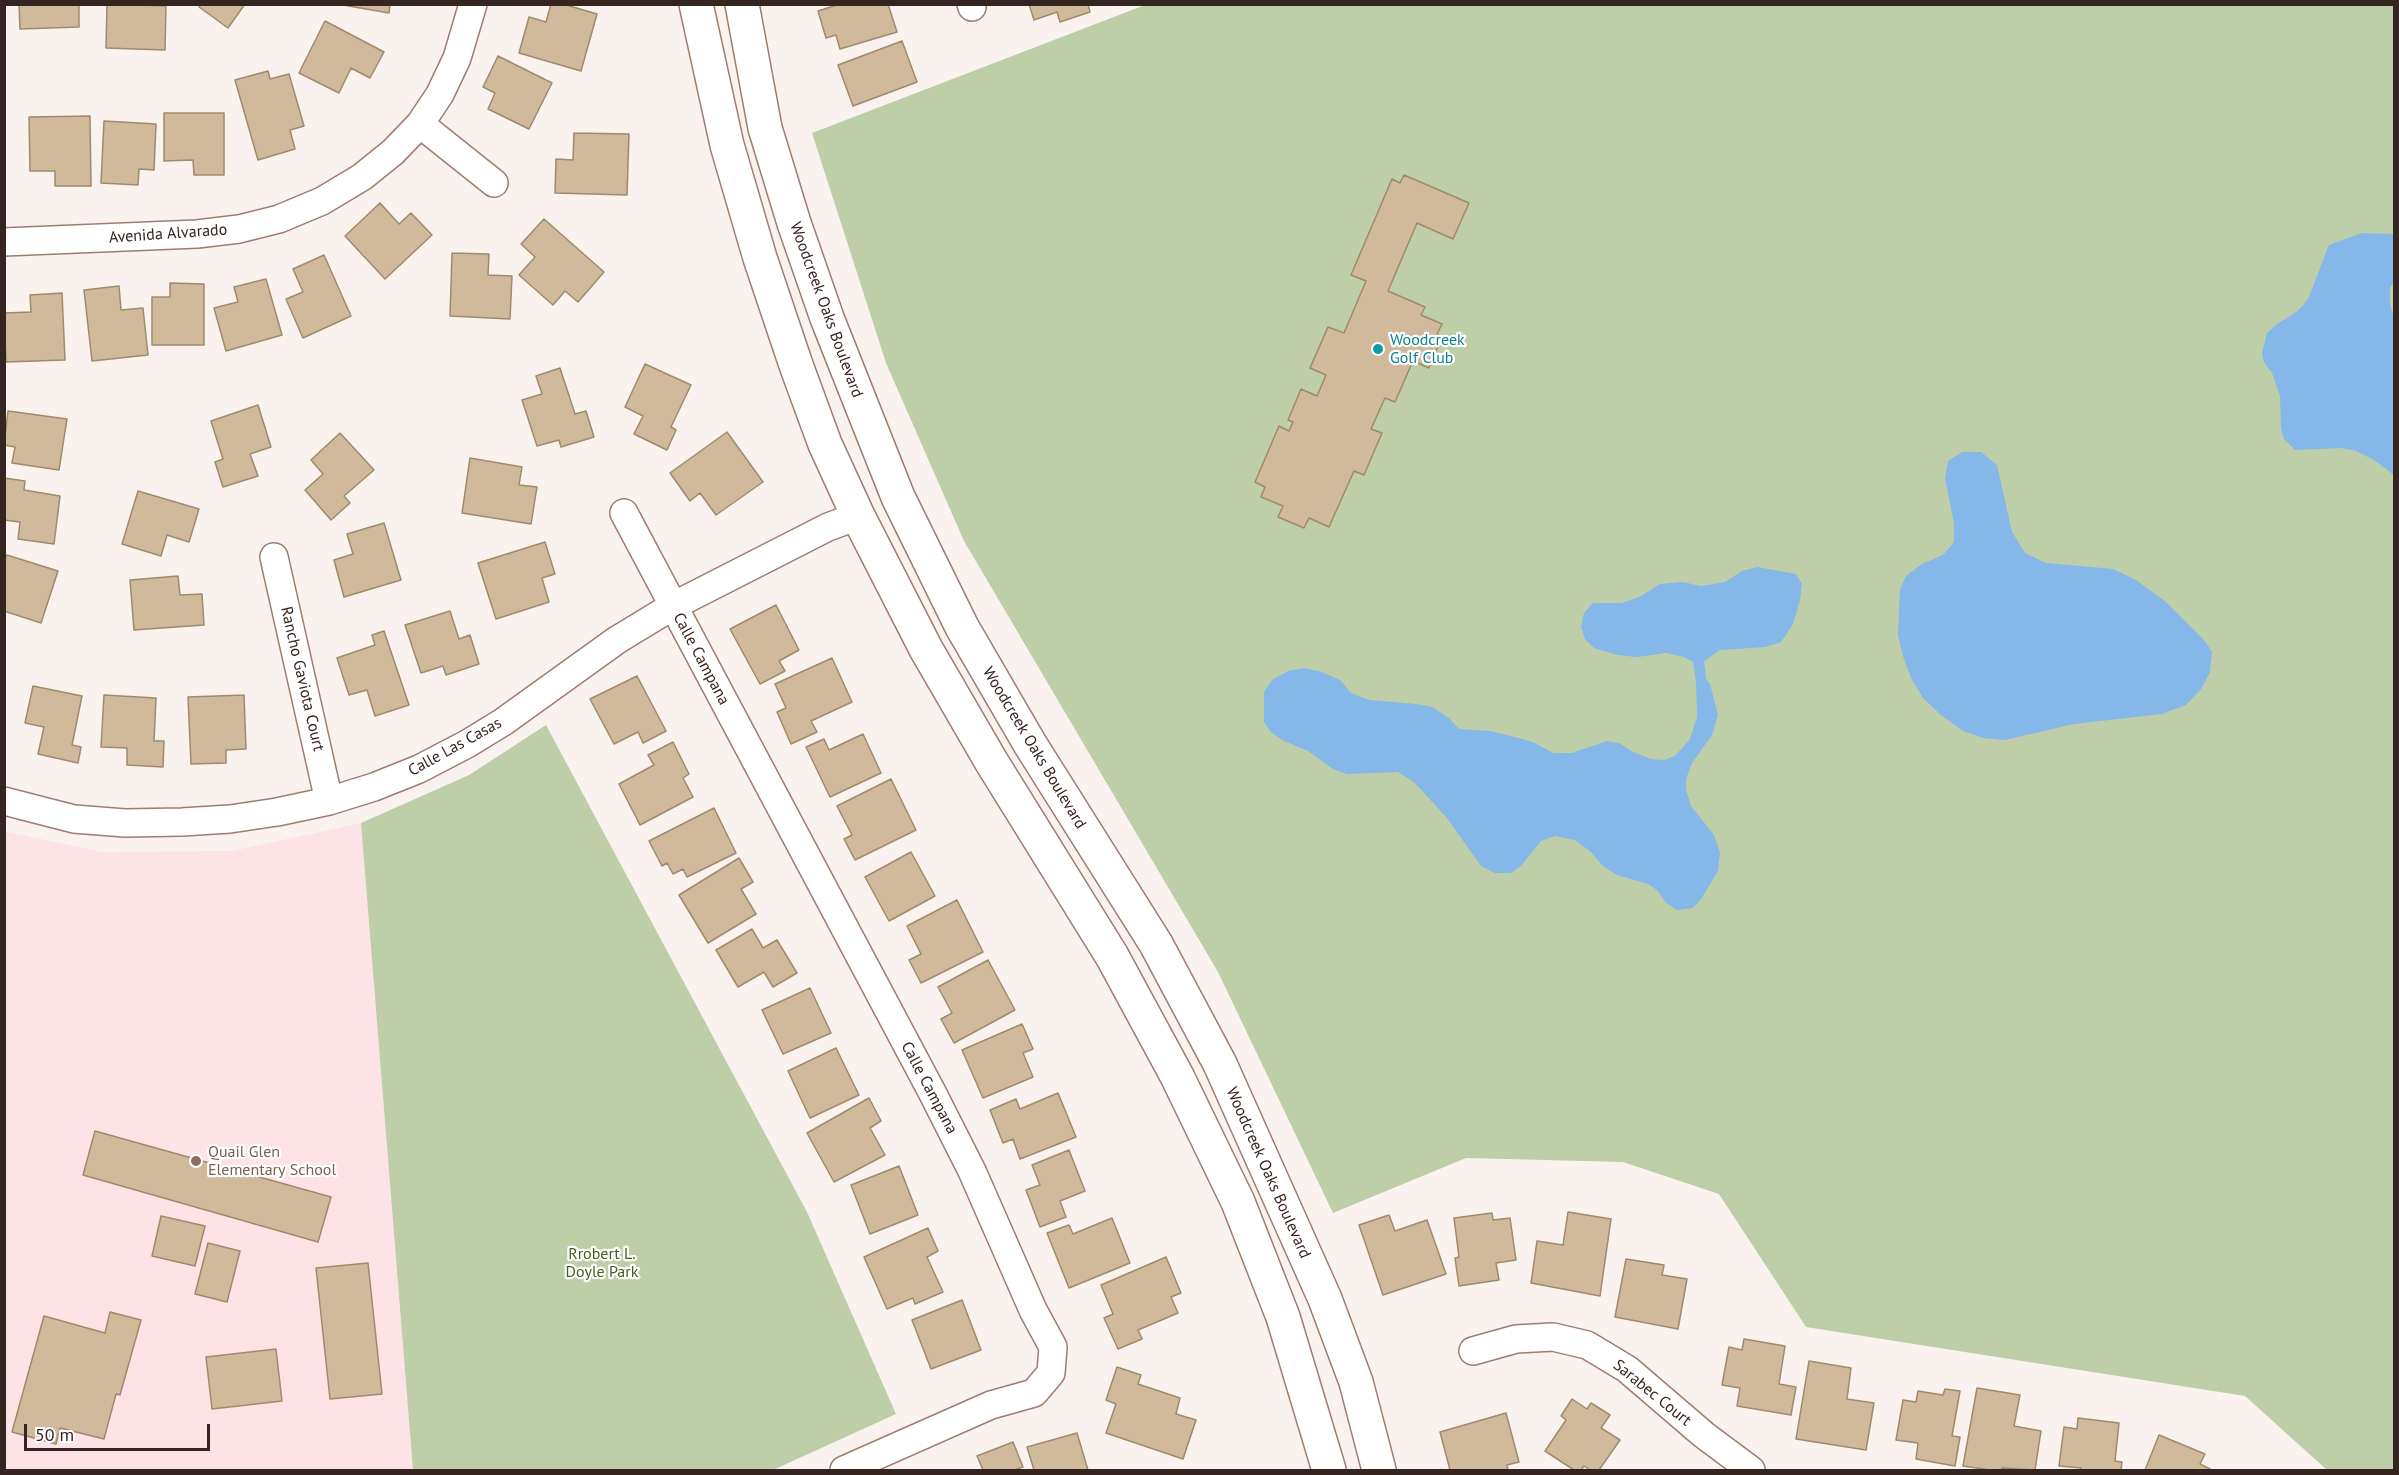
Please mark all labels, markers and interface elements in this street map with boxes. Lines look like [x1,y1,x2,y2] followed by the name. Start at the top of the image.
[108,220,228,248] street label: Avenida Alvarado
[785,220,867,400] street label: Woodcreek Oaks Boulevard
[1390,330,1465,368] place label: Woodcreek Golf Club
[1371,342,1385,356] marker: Woodcreek Golf Club
[276,605,328,753] street label: Rancho Gaviota Court
[669,610,733,708] street label: Calle Campana
[978,664,1090,832] street label: Woodcreek Oaks Boulevard
[405,713,505,781] street label: Calle Las Casas
[897,1039,961,1137] street label: Calle Campana
[1222,1084,1314,1262] street label: Woodcreek Oaks Boulevard
[208,1142,336,1180] place label: Quail Glen Elementary School
[189,1154,203,1168] marker: Quail Glen Elementary School
[566,1244,638,1282] park label: Rrobert L. Doyle Park
[1609,1356,1695,1430] street label: Sarabec Court
[27,1412,213,1450] scale bar
[35,1423,74,1446] text: 50 m

